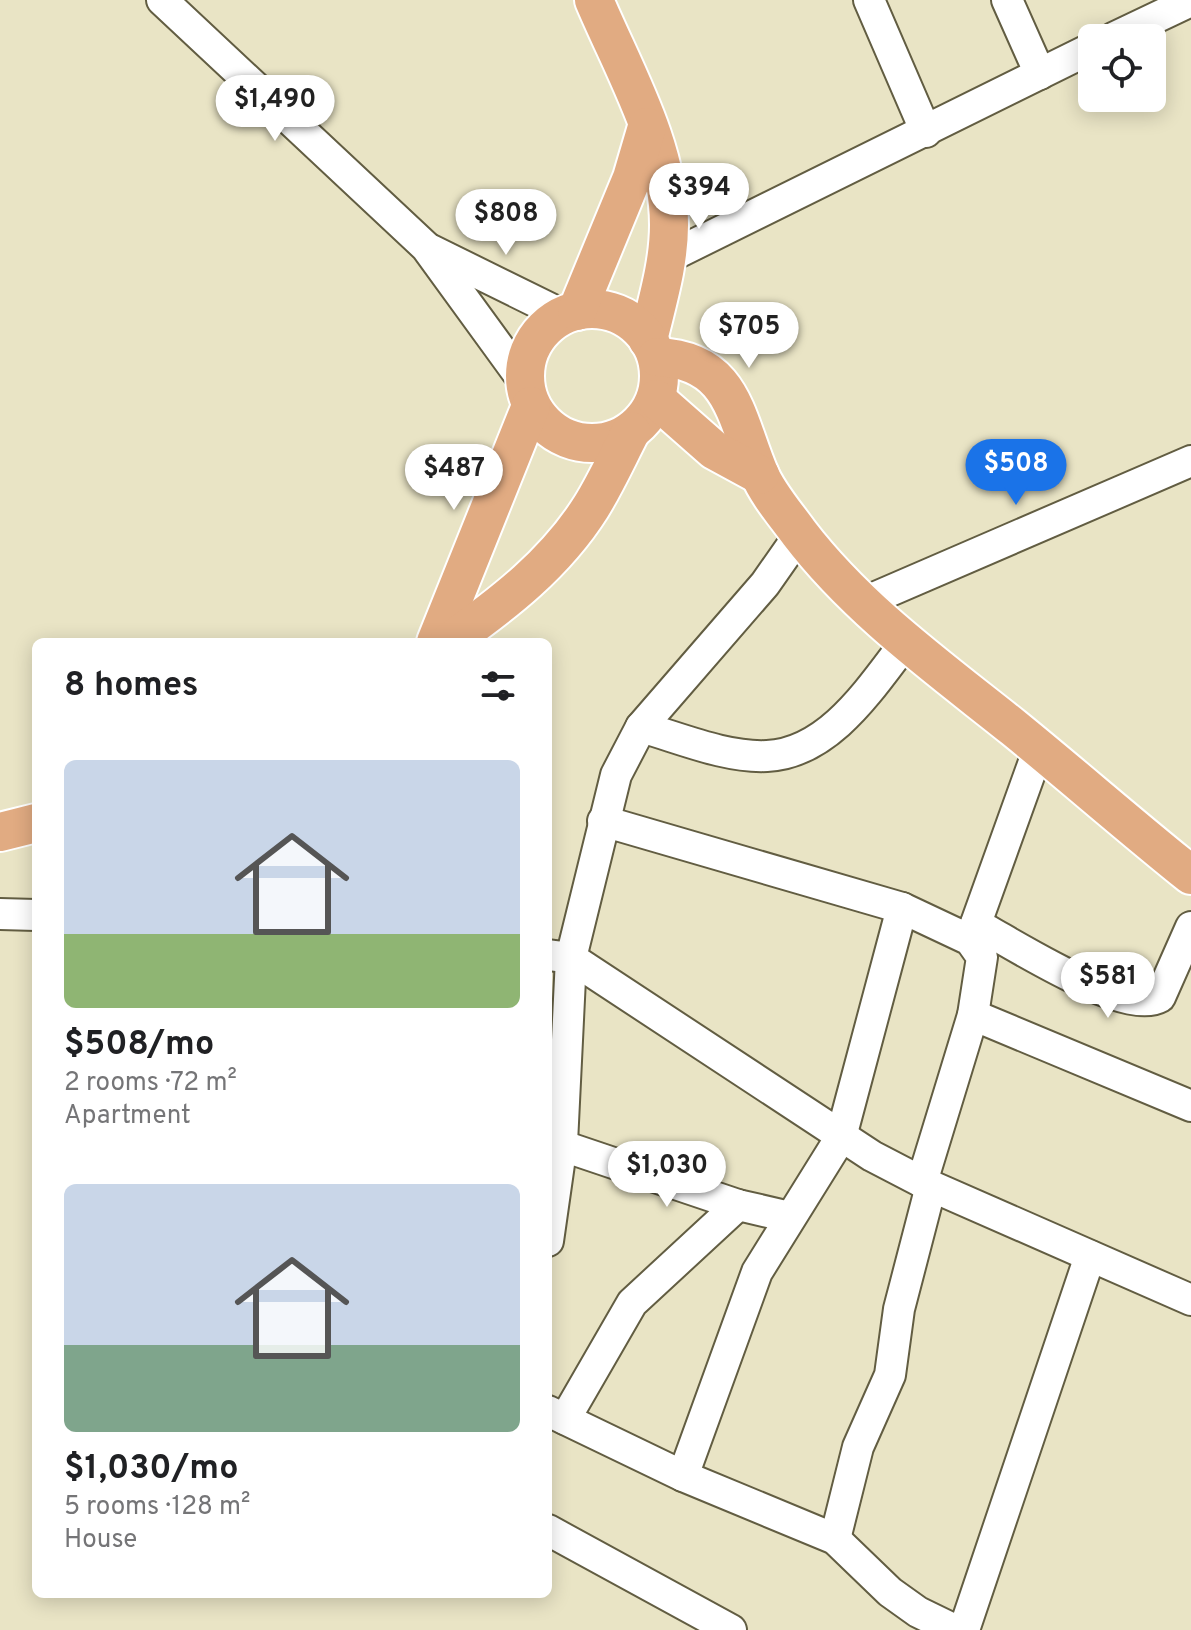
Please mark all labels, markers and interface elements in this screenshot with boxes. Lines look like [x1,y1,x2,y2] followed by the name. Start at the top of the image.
[1078,24,1166,112] map controls
[1078,24,1166,112] button: locate
[210,75,340,143] pin: $1,490
[234,84,316,117] text: $1,490
[652,163,746,231] pin: $394
[667,172,731,205] text: $394
[459,189,553,257] pin: $808
[473,198,539,231] text: $808
[702,302,796,370] pin: $705
[718,311,780,344] text: $705
[969,439,1063,507] pin: $508
[407,444,501,512] pin: $487
[984,448,1048,481] text: $508
[423,453,485,486] text: $487
[476,664,520,708] icon: filters
[64,665,198,708] text: 8 homes
[220,812,364,956] icon: home
[1061,952,1155,1020] pin: $581
[1079,961,1137,994] text: $581
[64,1024,214,1067] text: $508/mo
[64,1067,237,1100] text: 2 rooms · 72 m²
[64,1100,191,1133] text: Apartment
[602,1141,732,1209] pin: $1,030
[626,1150,708,1183] text: $1,030
[220,1236,364,1380] icon: home
[64,1448,239,1491] text: $1,030/mo
[64,1491,251,1524] text: 5 rooms · 128 m²
[64,1524,137,1557] text: House

